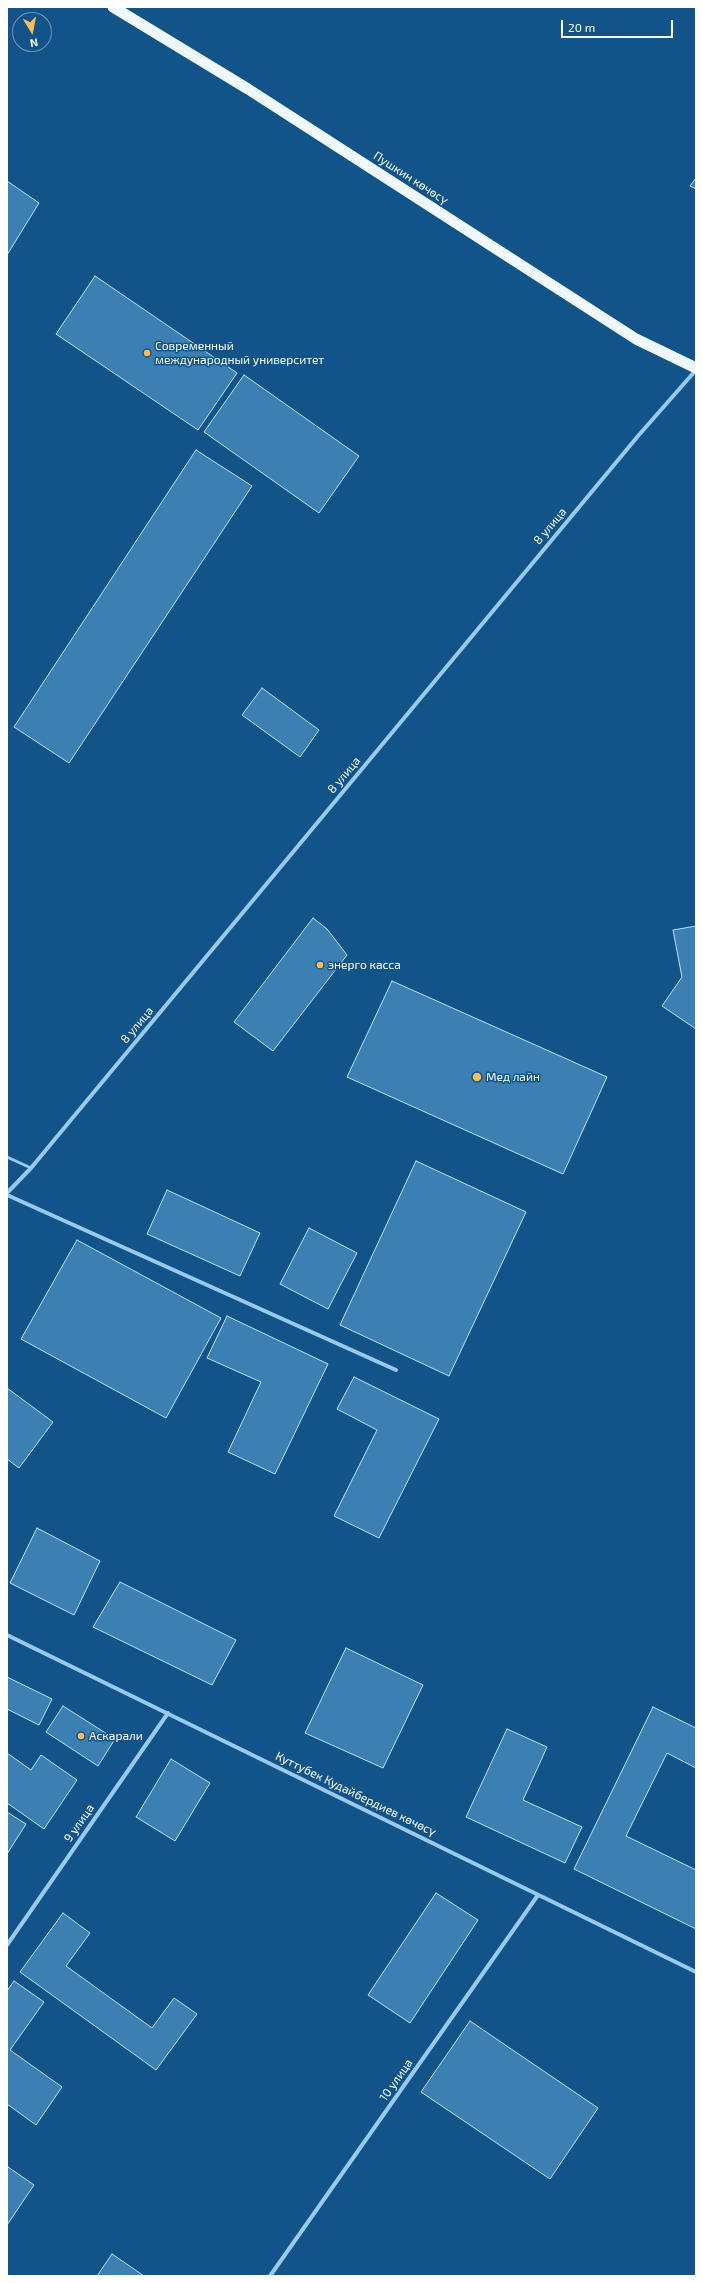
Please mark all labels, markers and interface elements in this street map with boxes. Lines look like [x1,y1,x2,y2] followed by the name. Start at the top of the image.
[12,12,52,52] north arrow
[563,12,675,38] scale bar
[568,20,595,34] text: 20 m
[29,36,39,50] text: N
[371,148,451,208] street label: Пушкин көчөсү
[155,339,324,367] place label: Современный международный университет
[142,348,152,358] marker: Современный международный университет
[531,505,569,547] street label: 8 улица
[325,754,363,796] street label: 8 улица
[328,958,401,972] place label: энерго касса
[315,960,325,970] marker: энерго касса
[118,1004,156,1046] street label: 8 улица
[486,1070,540,1084] place label: Мед лайн
[471,1071,483,1083] marker: Мед лайн
[89,1729,143,1743] place label: Аскарали
[76,1731,86,1741] marker: Аскарали
[273,1749,439,1839] street label: Куттубек Кудайбердиев көчөсү
[61,1801,97,1845] street label: 9 улица
[376,2056,416,2104] street label: 10 улица

